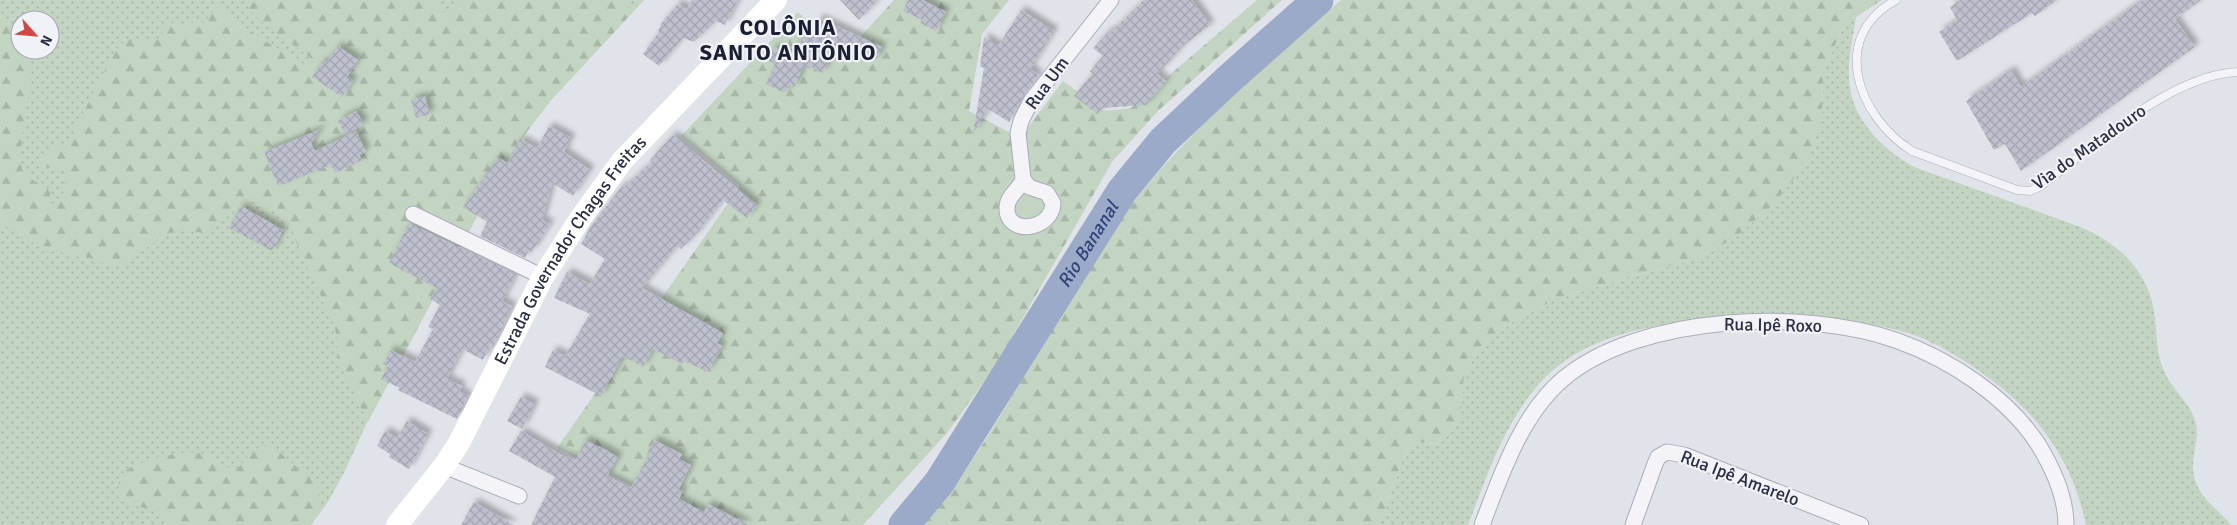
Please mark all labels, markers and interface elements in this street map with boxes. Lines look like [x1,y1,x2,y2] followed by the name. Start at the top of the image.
[10,10,60,60] north arrow
[700,14,876,66] district label: COLÔNIA SANTO ANTÔNIO
[36,32,56,49] text: N
[1021,52,1073,114] street label: Rua Um
[2028,99,2150,195] street label: Via do Matadouro
[489,131,651,369] street label: Estrada Governador Chagas Freitas
[1052,196,1125,292] water label: Rio Bananal
[1724,313,1822,337] street label: Rua Ipê Roxo
[1678,445,1802,511] street label: Rua Ipê Amarelo

